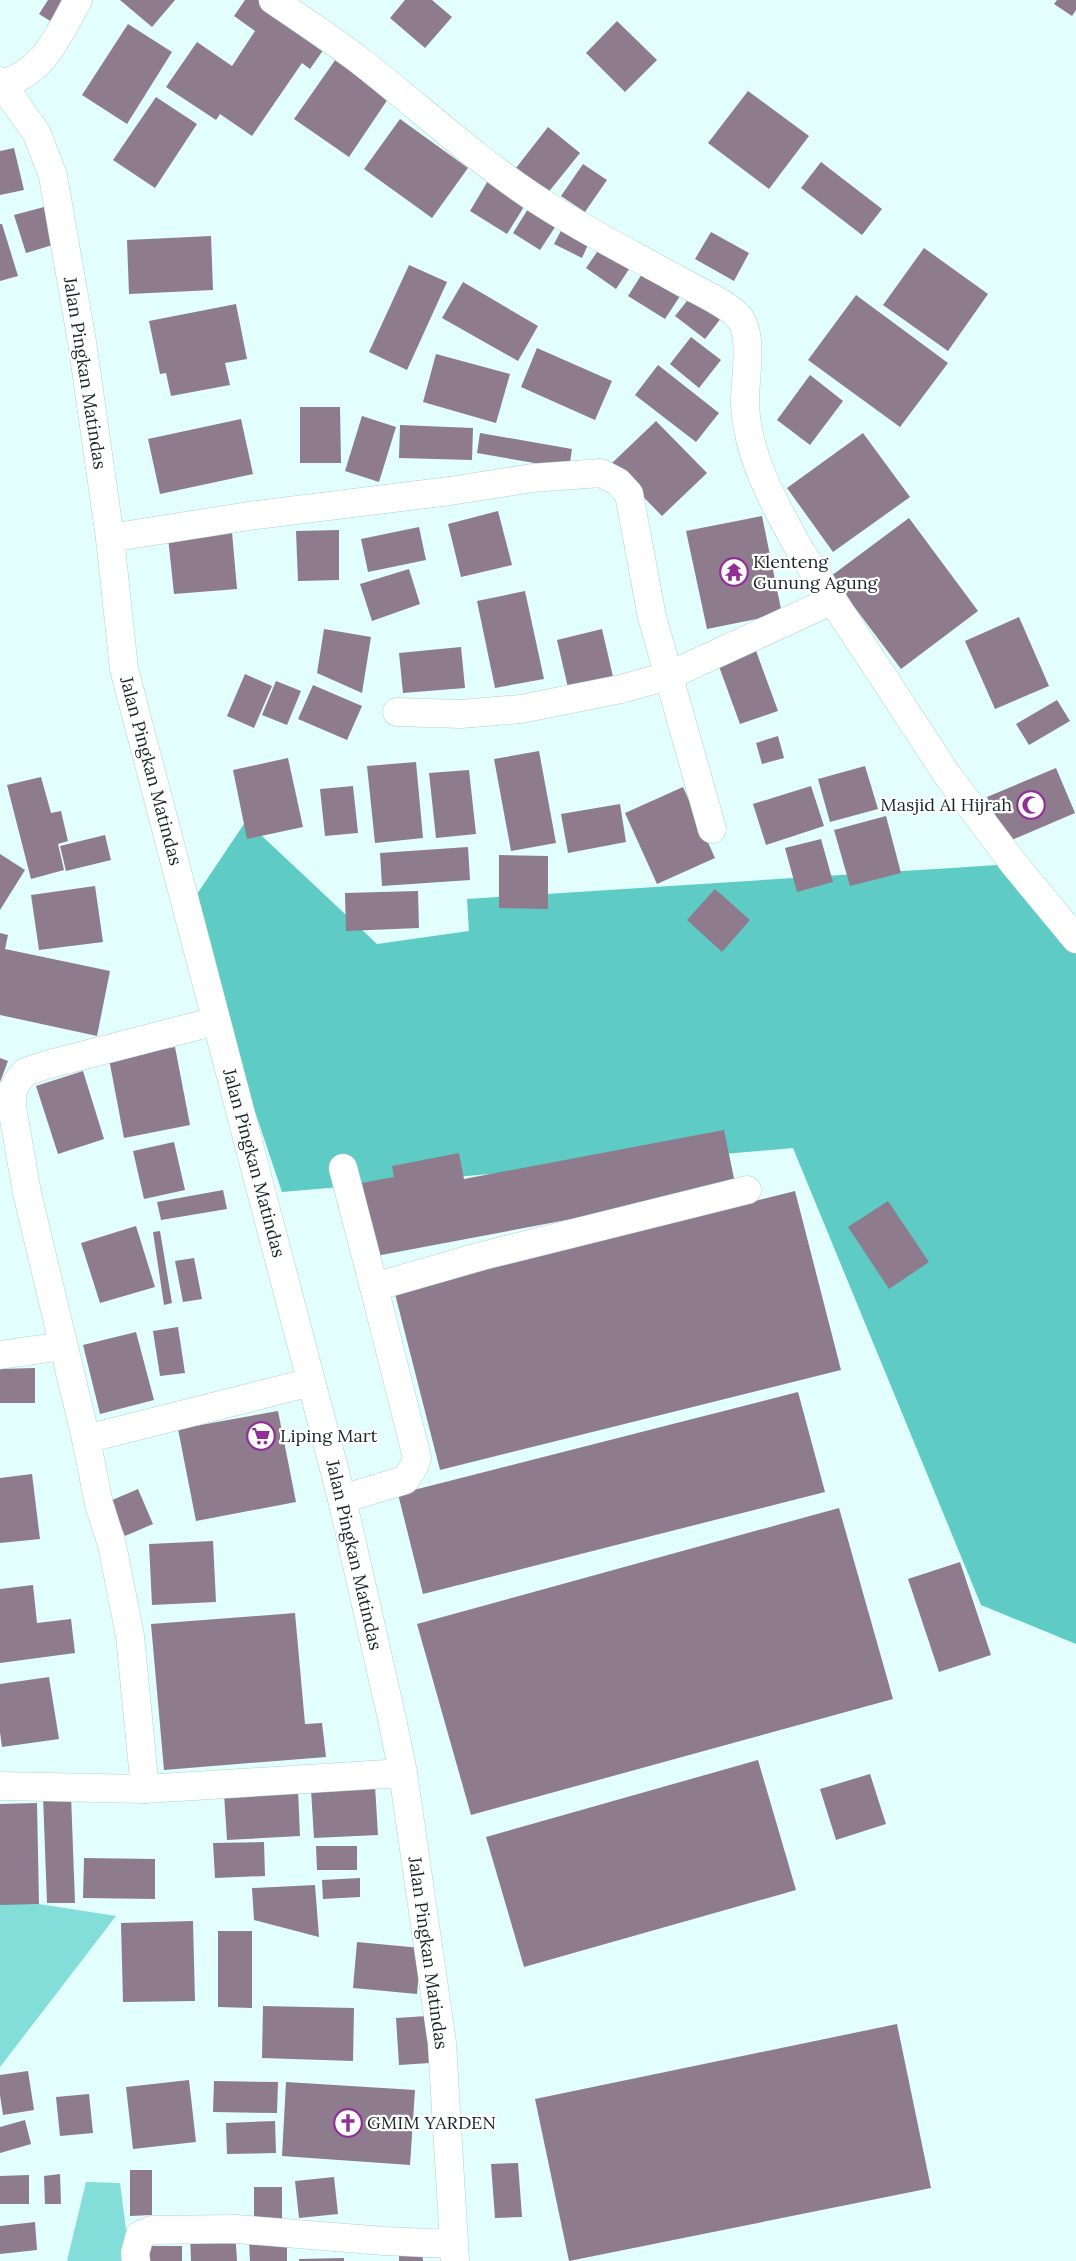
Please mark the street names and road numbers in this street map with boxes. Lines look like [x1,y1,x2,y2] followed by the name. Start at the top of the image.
[59,274,112,471] street label: Jalan Pingkan Matindas
[115,673,188,868] street label: Jalan Pingkan Matindas
[218,1065,291,1260] street label: Jalan Pingkan Matindas
[321,1457,388,1652] street label: Jalan Pingkan Matindas
[403,1854,453,2051] street label: Jalan Pingkan Matindas

